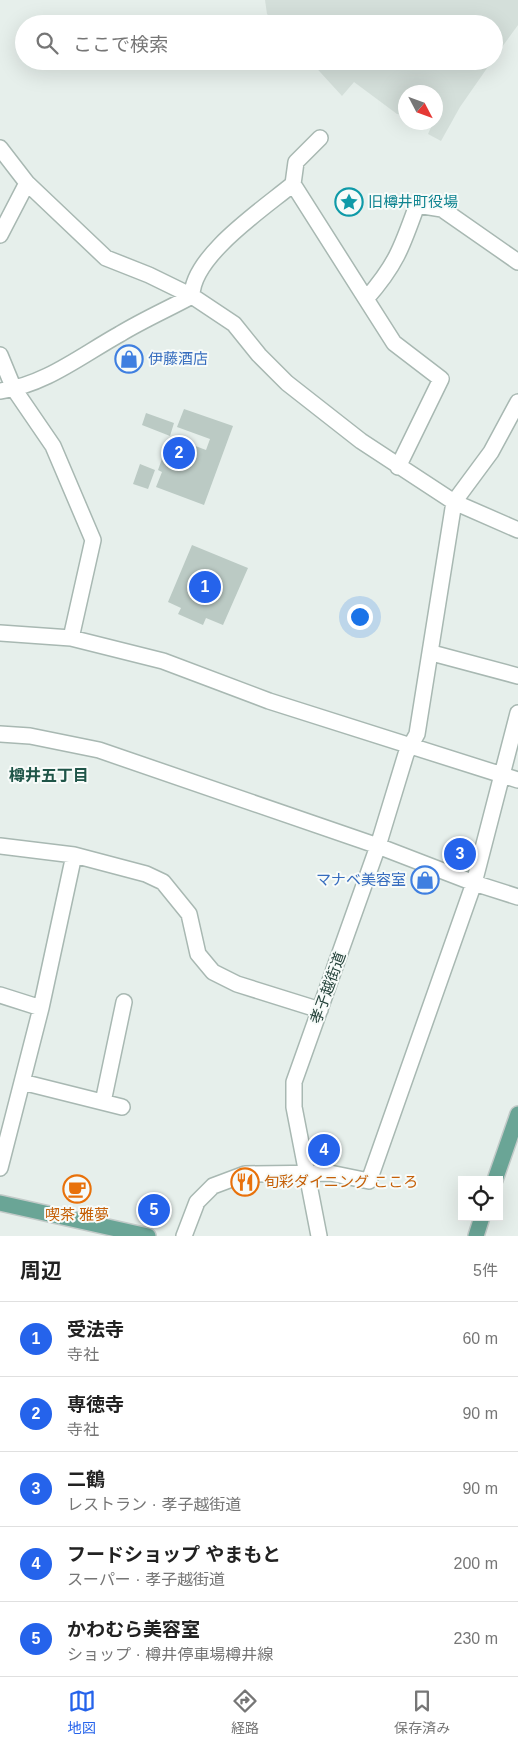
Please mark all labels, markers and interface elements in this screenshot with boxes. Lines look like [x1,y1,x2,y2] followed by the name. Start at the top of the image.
[15,15,503,70] search box
[33,29,61,57] icon: search
[73,34,168,55] text: ここで検索
[398,85,443,130] north arrow
[334,187,364,217] place icon: 旧樽井町役場
[368,193,458,210] place label: 旧樽井町役場
[114,344,144,374] shop icon: 伊藤酒店
[148,350,208,367] place label: 伊藤酒店
[163,434,195,472] pin: 2
[189,568,221,606] pin: 1
[347,604,373,630] your location
[9,766,89,784] district label: 樽井五丁目
[444,835,476,873] pin: 3
[410,865,440,895] shop icon: マナベ美容室
[316,871,406,888] place label: マナベ美容室
[307,950,348,1026] street label: 孝子越街道
[308,1131,340,1169] pin: 4
[230,1167,260,1197] restaurant icon: 旬彩ダイニング こころ
[264,1173,418,1190] place label: 旬彩ダイニング こころ
[62,1174,92,1204] cafe icon: 喫茶 雅夢
[458,1176,503,1221] map controls
[458,1176,503,1221] button: locate
[138,1191,170,1229] pin: 5
[45,1206,109,1223] place label: 喫茶 雅夢
[20,1259,62,1282] text: 周辺
[473,1262,498,1279] text: 5件
[67,1319,124,1340] text: 受法寺
[32,1330,40,1347] text: 1
[462,1330,498,1347] text: 60 m
[67,1346,99,1363] text: 寺社
[67,1394,124,1415] text: 専徳寺
[32,1405,40,1422] text: 2
[462,1405,498,1422] text: 90 m
[67,1421,99,1438] text: 寺社
[67,1469,105,1490] text: 二鶴
[32,1480,40,1497] text: 3
[462,1480,498,1497] text: 90 m
[67,1496,241,1513] text: レストラン · 孝子越街道
[67,1544,281,1565] text: フードショップ やまもと
[32,1555,40,1572] text: 4
[454,1555,498,1572] text: 200 m
[67,1571,225,1588] text: スーパー · 孝子越街道
[67,1619,200,1640] text: かわむら美容室
[32,1630,40,1647] text: 5
[454,1630,498,1647] text: 230 m
[67,1646,273,1663] text: ショップ · 樽井停車場樽井線
[68,1687,96,1737] tab: 地図
[231,1687,259,1737] tab: 経路
[394,1687,450,1737] tab: 保存済み

